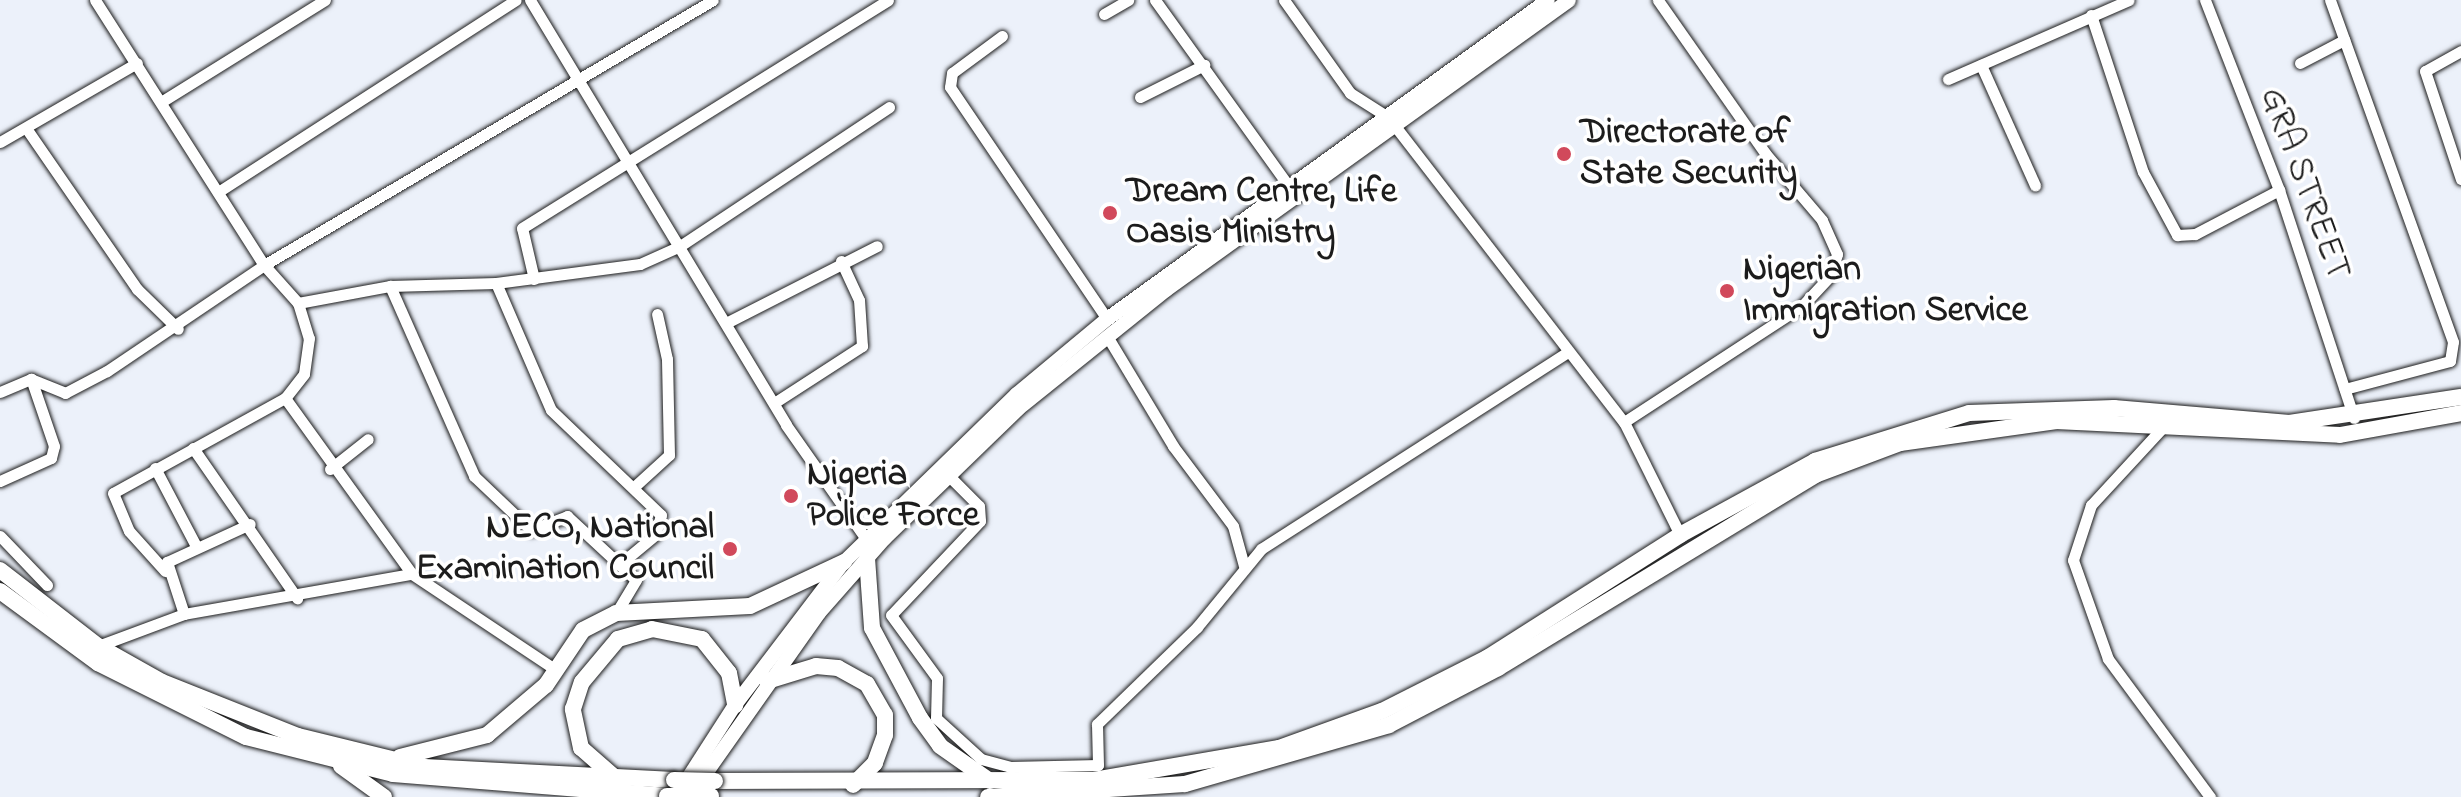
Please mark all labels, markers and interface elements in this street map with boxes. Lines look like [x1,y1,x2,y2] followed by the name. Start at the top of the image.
[2249,82,2359,286] street label: GRA STREET
[1580,111,1797,196] place label: Directorate of State Security
[1555,145,1573,163] marker: Directorate of State Security
[1126,170,1397,255] place label: Dream Centre, Life Oasis Ministry
[1101,204,1119,222] marker: Dream Centre, Life Oasis Ministry
[1743,248,2028,333] place label: Nigerian Immigration Service
[1718,282,1736,300] marker: Nigerian Immigration Service
[807,453,979,538] place label: Nigeria Police Force
[782,487,800,505] marker: Nigeria Police Force
[416,506,714,591] place label: NECO, National Examination Council
[721,540,739,558] marker: NECO, National Examination Council

